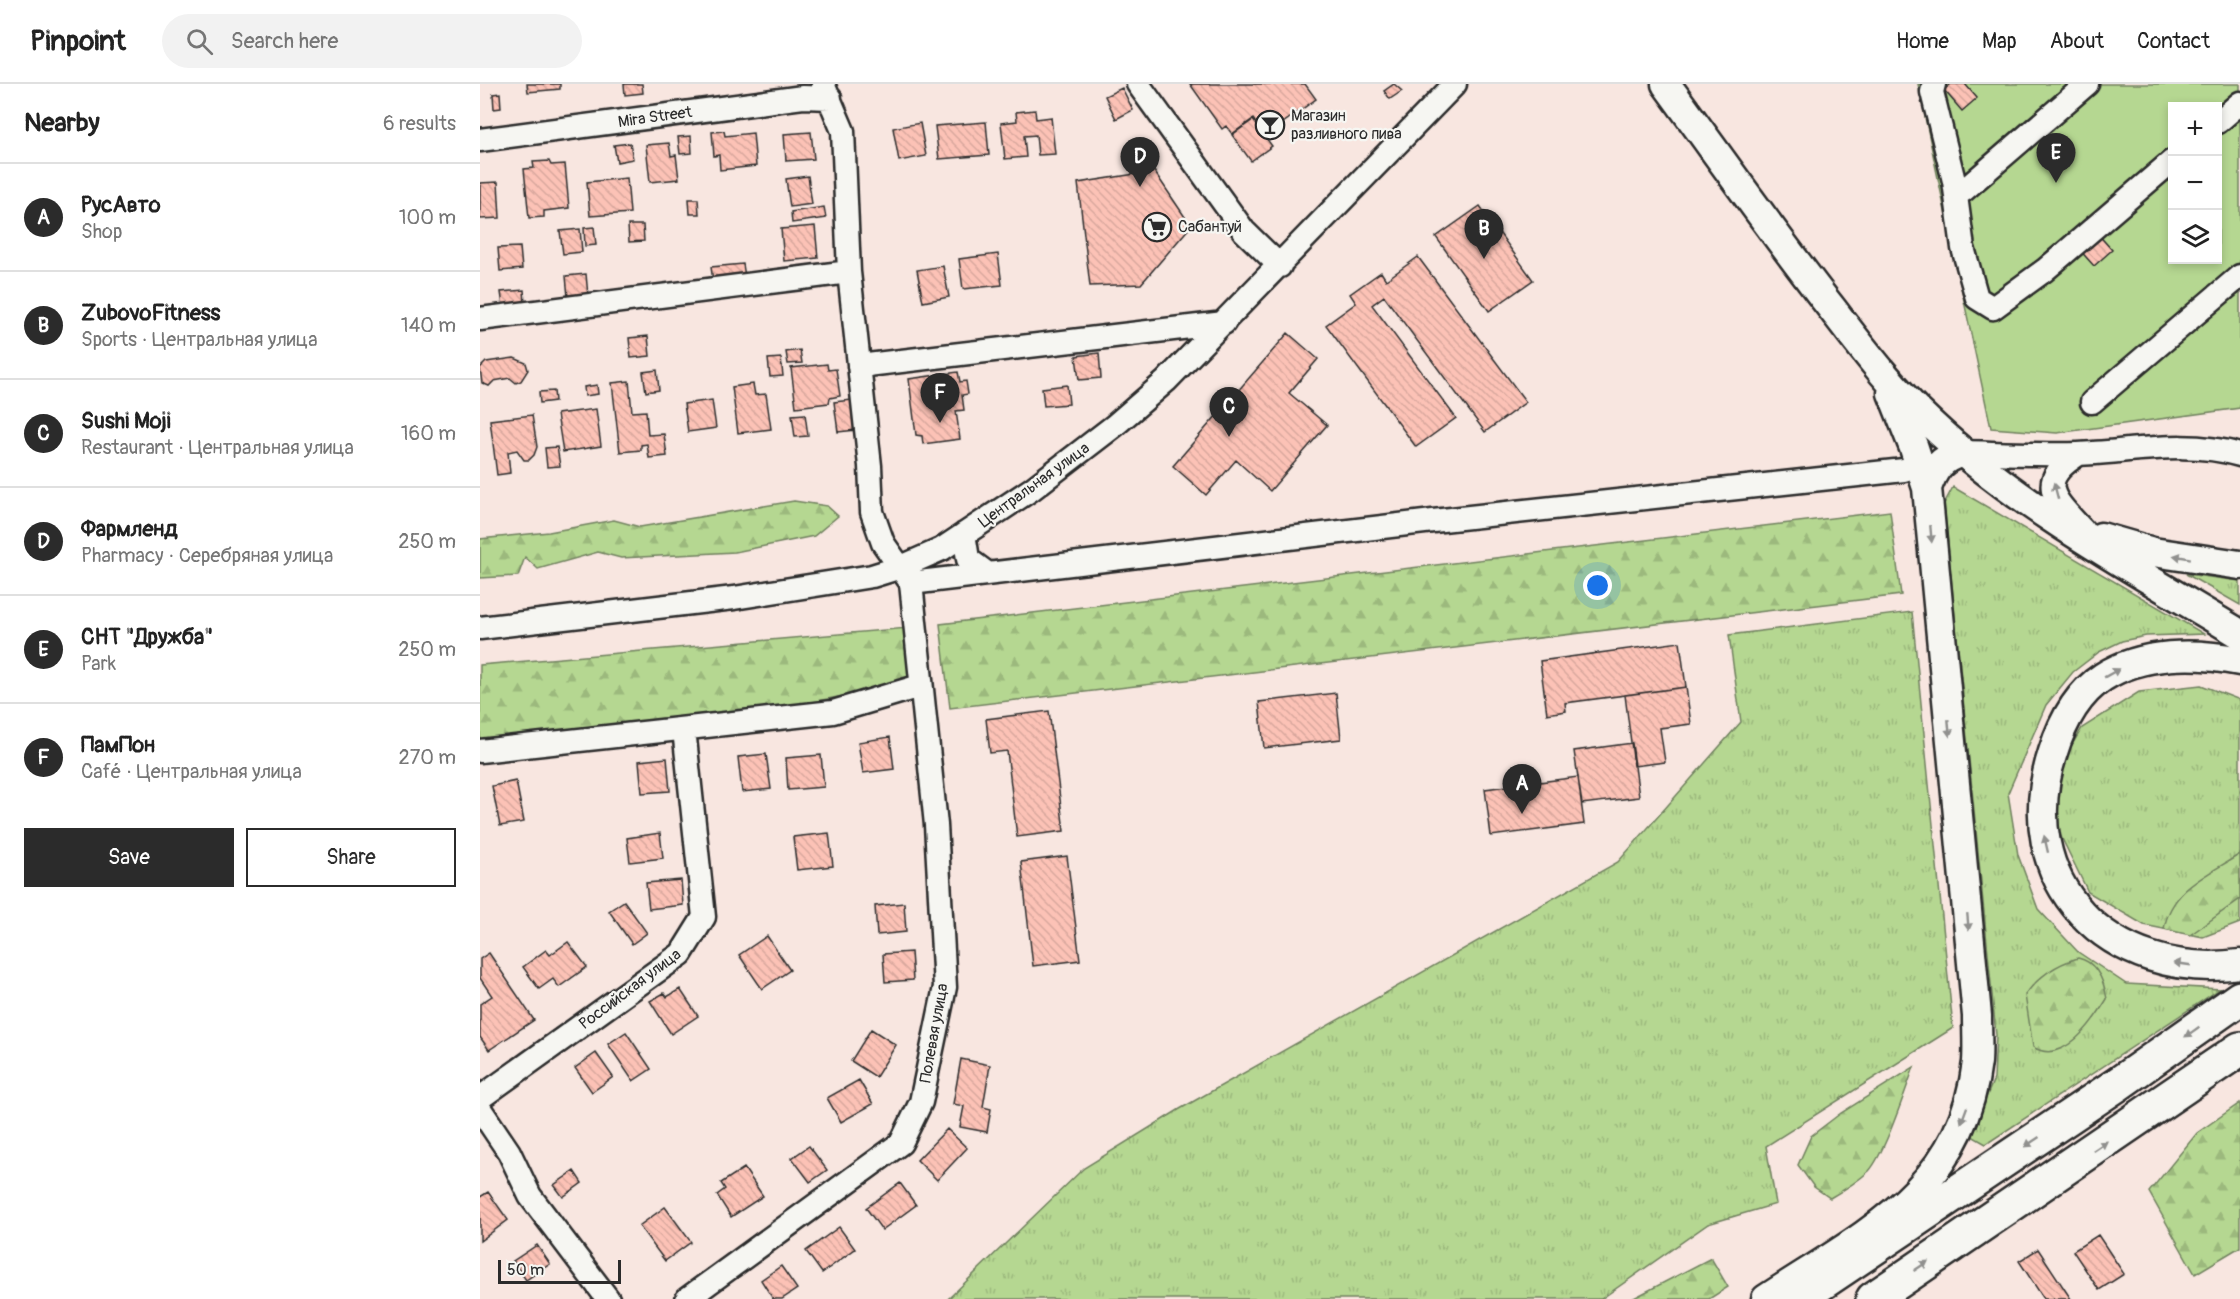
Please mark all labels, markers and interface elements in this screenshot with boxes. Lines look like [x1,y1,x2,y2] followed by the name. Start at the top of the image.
[162,14,582,68] search box
[30,24,126,59] text: Pinpoint
[183,25,216,58] icon: search
[231,27,338,55] text: Search here
[1896,28,1949,55] text: Home
[1982,28,2017,55] text: Map
[2050,28,2104,55] text: About
[2137,28,2210,55] text: Contact
[617,102,694,132] street label: Mira Street
[2168,102,2222,264] map controls
[2168,102,2222,156] button: +
[1291,106,1402,144] place label: Магазин разливного пива
[24,107,100,139] text: Nearby
[1254,109,1286,141] bar icon: Магазин разливного пива
[383,111,456,136] text: 6 results
[2036,134,2076,183] pin: E
[1120,138,1160,187] pin: D
[2168,156,2222,210] button: −
[81,191,160,219] text: РусАвто
[37,205,50,230] text: A
[399,205,456,230] text: 100 m
[1464,210,1504,259] pin: B
[2168,210,2222,264] button: layers
[1141,211,1173,243] supermarket icon: Сабантуй
[1178,217,1242,237] place label: Сабантуй
[81,219,122,244] text: Shop
[81,299,220,327] text: ZubovoFitness
[38,313,49,338] text: B
[401,313,456,338] text: 140 m
[81,327,317,352] text: Sports · Центральная улица
[920,374,960,423] pin: F
[1210,388,1248,437] pin: C
[81,407,171,435] text: Sushi Moji
[37,421,50,446] text: C
[401,421,456,446] text: 160 m
[81,435,354,460] text: Restaurant · Центральная улица
[975,438,1093,532] street label: Центральная улица
[2051,482,2060,500] one-way arrow
[81,515,177,543] text: Фармленд
[1926,524,1936,543] one-way arrow
[37,529,50,554] text: D
[398,529,456,554] text: 250 m
[81,543,333,568] text: Pharmacy · Серебряная улица
[2172,552,2191,561] one-way arrow
[1583,571,1612,600] your location
[81,623,213,651] text: СНТ "Дружба"
[38,637,49,662] text: E
[398,637,456,662] text: 250 m
[81,651,116,676] text: Park
[2104,668,2121,678] one-way arrow
[1944,719,1954,738] one-way arrow
[81,731,155,759] text: ПамПон
[37,745,50,770] text: F
[398,745,456,770] text: 270 m
[81,759,302,784] text: Café · Центральная улица
[1502,764,1542,814] pin: A
[24,828,234,887] button: Save
[246,828,456,887] button: Share
[2040,834,2050,853] one-way arrow
[1963,913,1973,932] one-way arrow
[575,944,685,1034] street label: Российская улица
[2172,960,2191,969] one-way arrow
[915,982,953,1084] street label: Полевая улица
[2185,1026,2201,1038] one-way arrow
[1959,1106,1969,1124] one-way arrow
[2023,1137,2040,1148] one-way arrow
[2092,1140,2109,1151] one-way arrow
[498,1257,621,1284] scale bar
[507,1260,544,1280] text: 50 m
[1913,1260,1929,1272] one-way arrow

